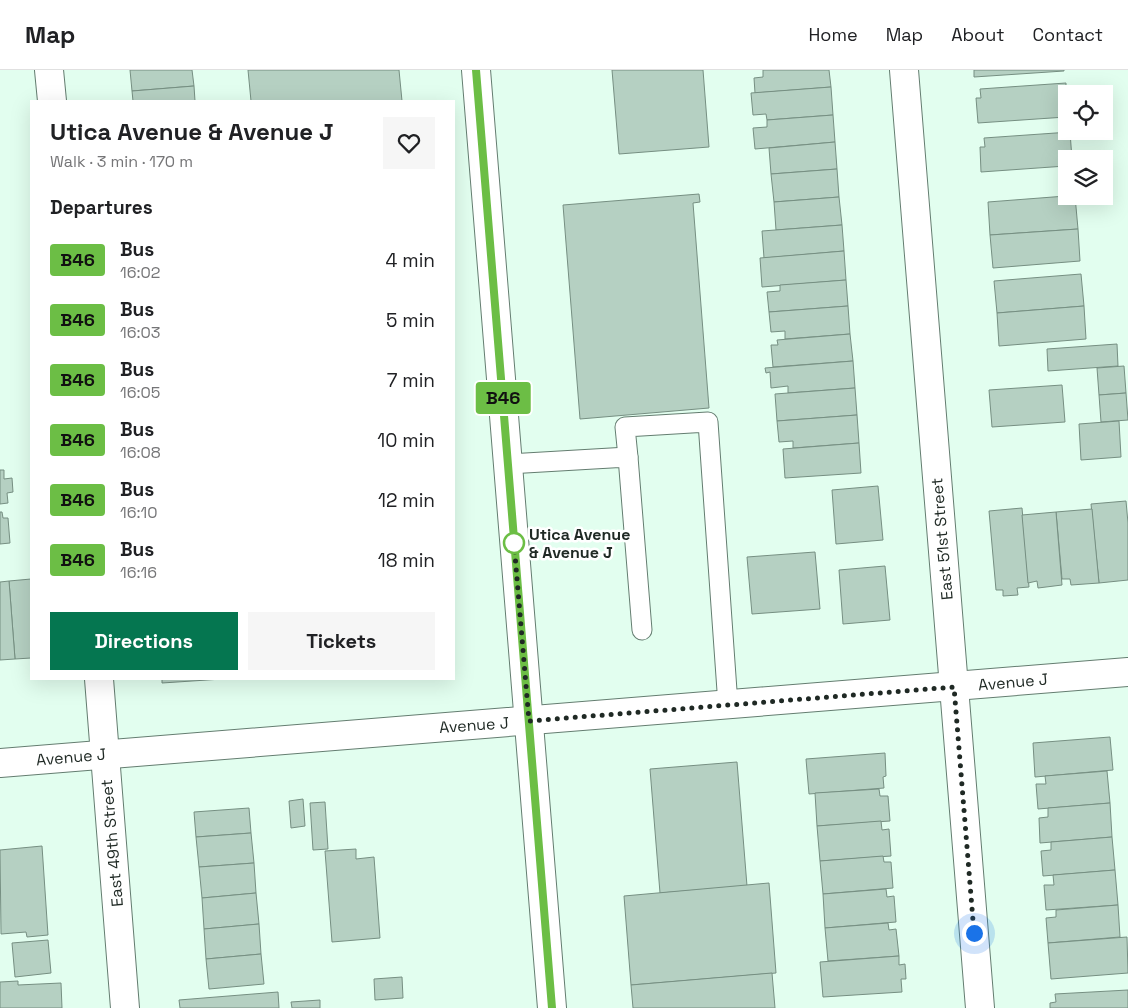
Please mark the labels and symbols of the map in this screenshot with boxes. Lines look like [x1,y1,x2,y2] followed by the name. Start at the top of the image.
[474,382,532,414] line badge: B46
[926,477,958,601] street label: East 51st Street
[529,524,630,563] place label: Utica Avenue & Avenue J
[503,532,525,554] marker: Utica Avenue & Avenue J
[977,668,1049,696] street label: Avenue J
[438,712,510,738] street label: Avenue J
[35,743,107,771] street label: Avenue J
[96,778,128,908] street label: East 49th Street
[962,921,987,946] your location

